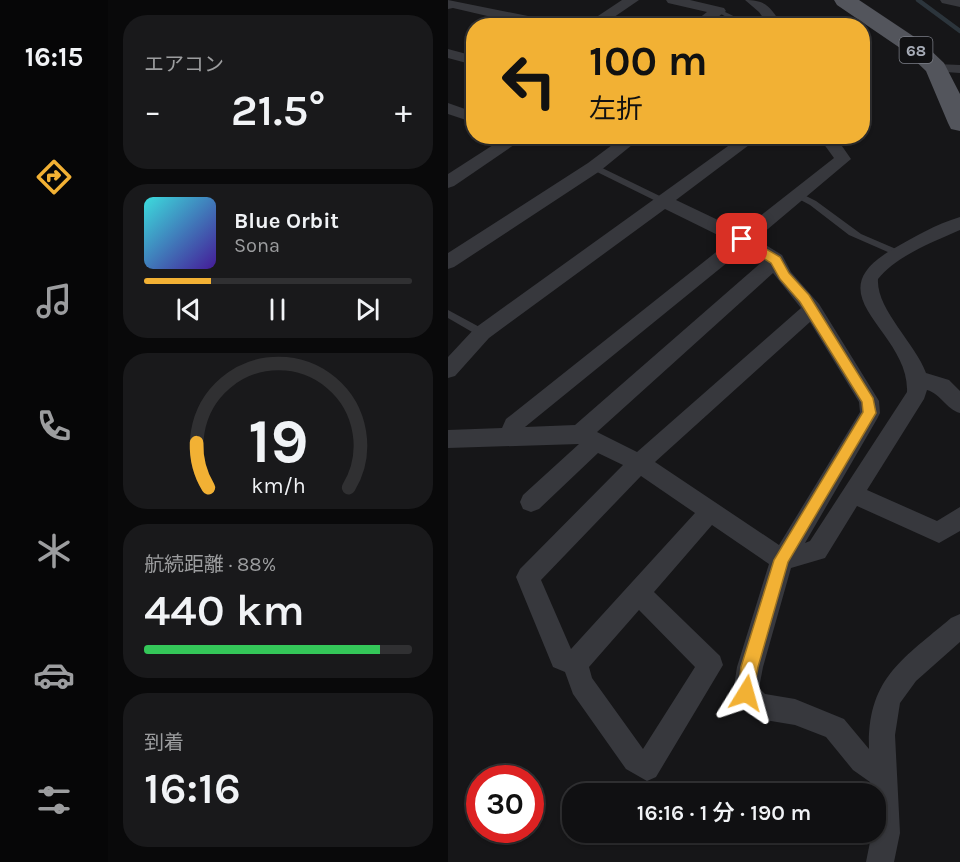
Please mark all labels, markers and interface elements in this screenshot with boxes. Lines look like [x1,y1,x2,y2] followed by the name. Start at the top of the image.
[589,36,708,86] text: 100 m
[900,37,932,63] road number: 68
[25,41,83,73] text: 16:15
[490,42,568,120] icon: left
[144,53,224,76] text: エアコン
[231,84,325,136] text: 21.5°
[144,92,161,130] text: −
[395,92,412,130] text: +
[589,93,643,125] text: 左折
[33,156,75,198] icon: directions
[234,208,339,234] text: Blue Orbit
[716,213,767,264] pin
[725,222,758,255] icon: arrive
[234,234,280,257] text: Sona
[33,280,75,322] icon: music
[172,293,205,326] icon: previous
[261,293,294,326] icon: pause
[351,293,384,326] icon: next
[33,405,75,447] icon: phone
[248,405,308,478] text: 19
[251,473,305,498] text: km/h
[33,530,75,572] icon: climate
[144,553,276,576] text: 航続距離 · 88%
[144,584,305,636] text: 440 km
[33,654,75,696] icon: car
[714,661,778,725] position arrow
[144,731,184,754] text: 到着
[144,762,241,814] text: 16:16
[466,765,544,843] speed limit sign: 30
[33,779,75,821] icon: filters
[637,800,811,826] text: 16:16 · 1 分 · 190 m

